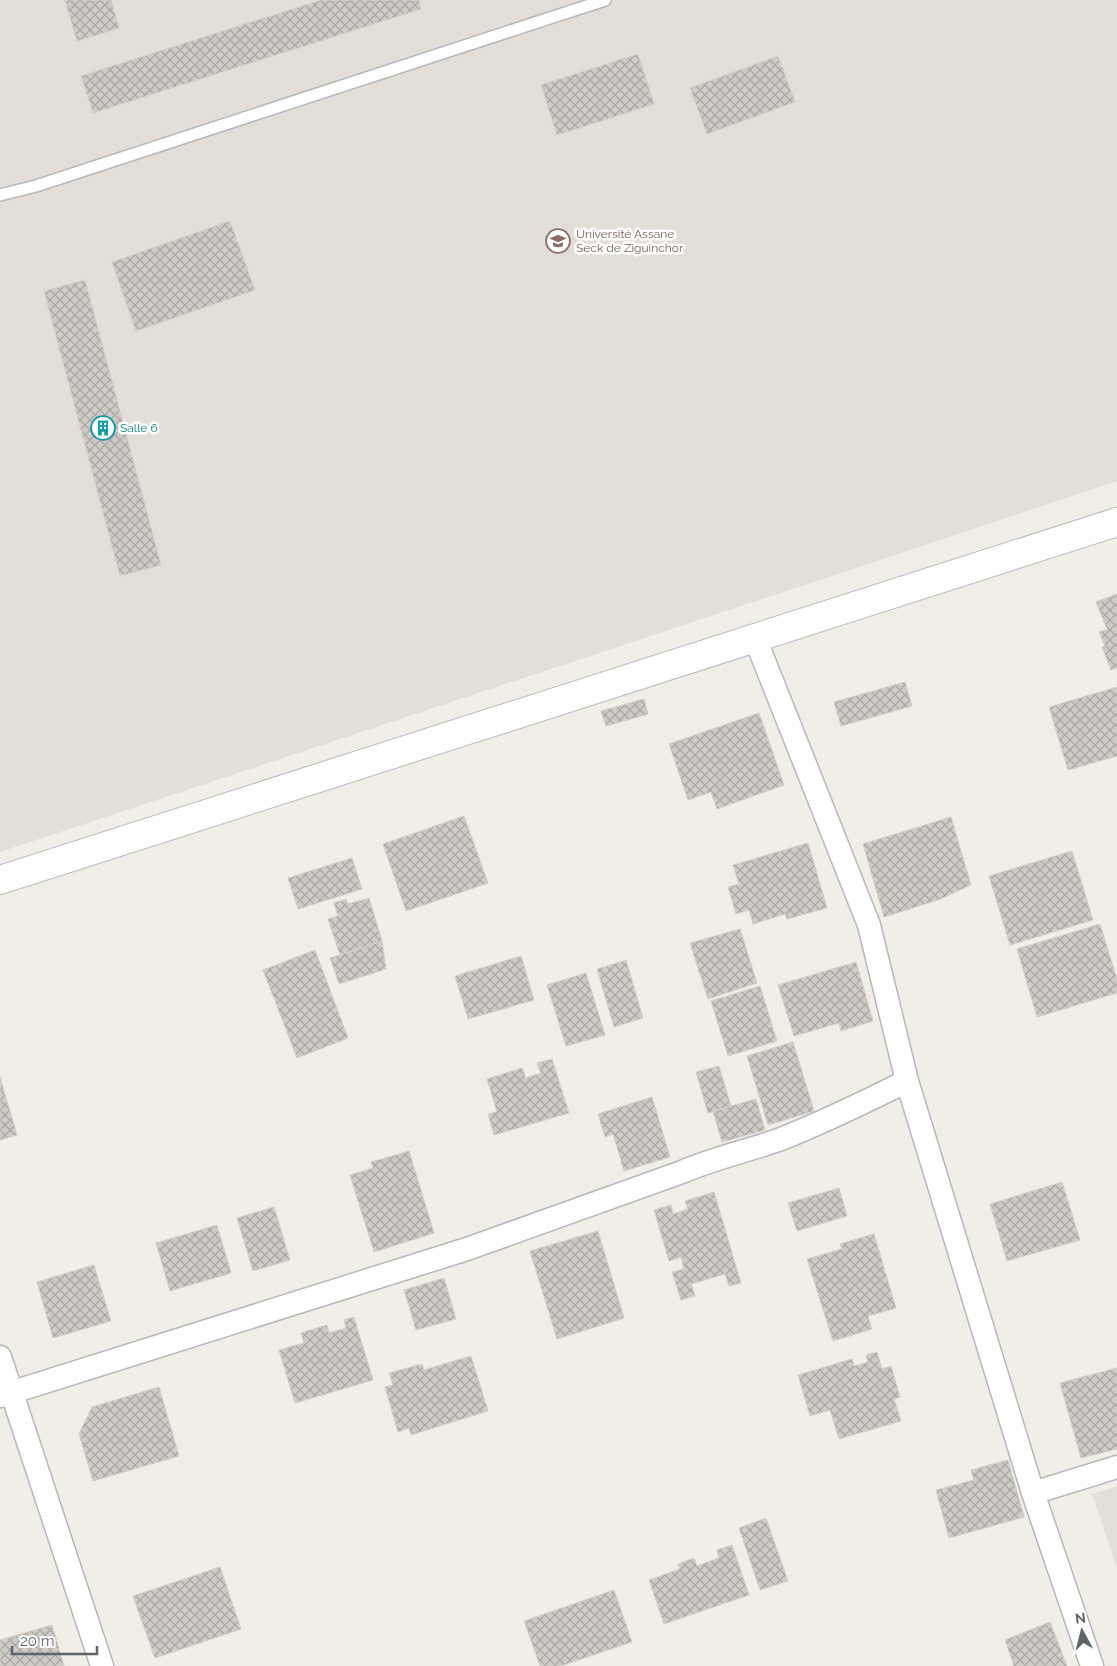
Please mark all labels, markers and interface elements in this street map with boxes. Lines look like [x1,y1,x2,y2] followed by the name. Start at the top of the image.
[576,227,684,255] place label: Université Assane Seck de Ziguinchor
[545,228,571,254] school or university icon: Université Assane Seck de Ziguinchor
[90,415,116,441] building icon: Salle 6
[120,421,158,435] place label: Salle 6
[1057,1606,1107,1656] north arrow
[1074,1610,1087,1627] text: N
[12,1624,98,1656] scale bar
[20,1632,55,1650] text: 20 m

